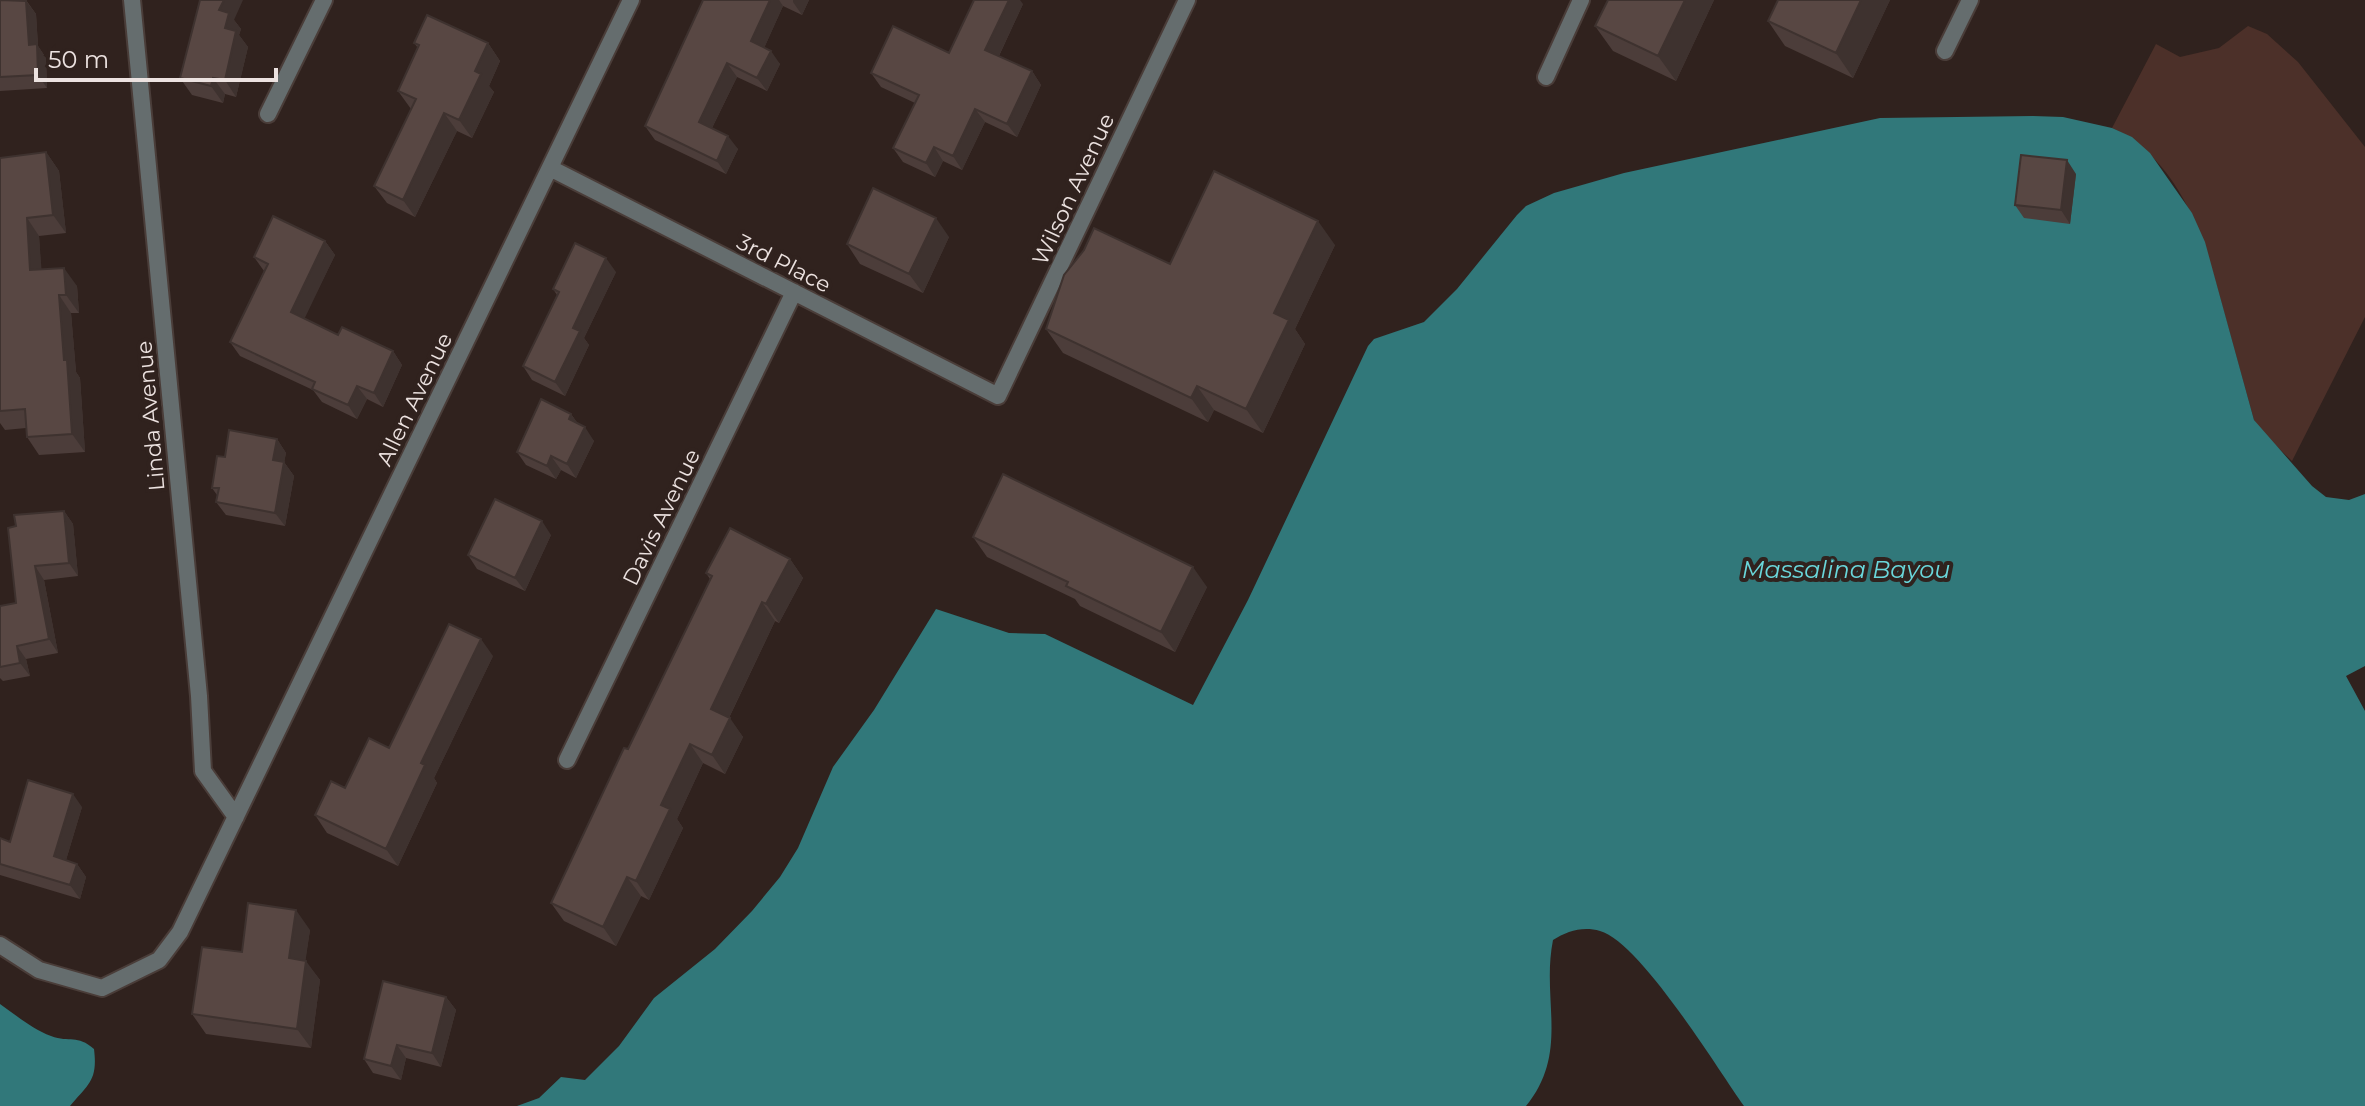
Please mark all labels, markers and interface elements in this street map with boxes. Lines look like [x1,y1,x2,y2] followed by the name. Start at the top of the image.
[36,32,276,82] scale bar
[48,45,109,74] text: 50 m
[1027,109,1120,269] street label: Wilson Avenue
[732,228,835,299] street label: 3rd Place
[371,328,458,470] street label: Allen Avenue
[130,340,171,492] street label: Linda Avenue
[617,445,706,590] street label: Davis Avenue
[1742,555,1950,584] water label: Massalina Bayou

